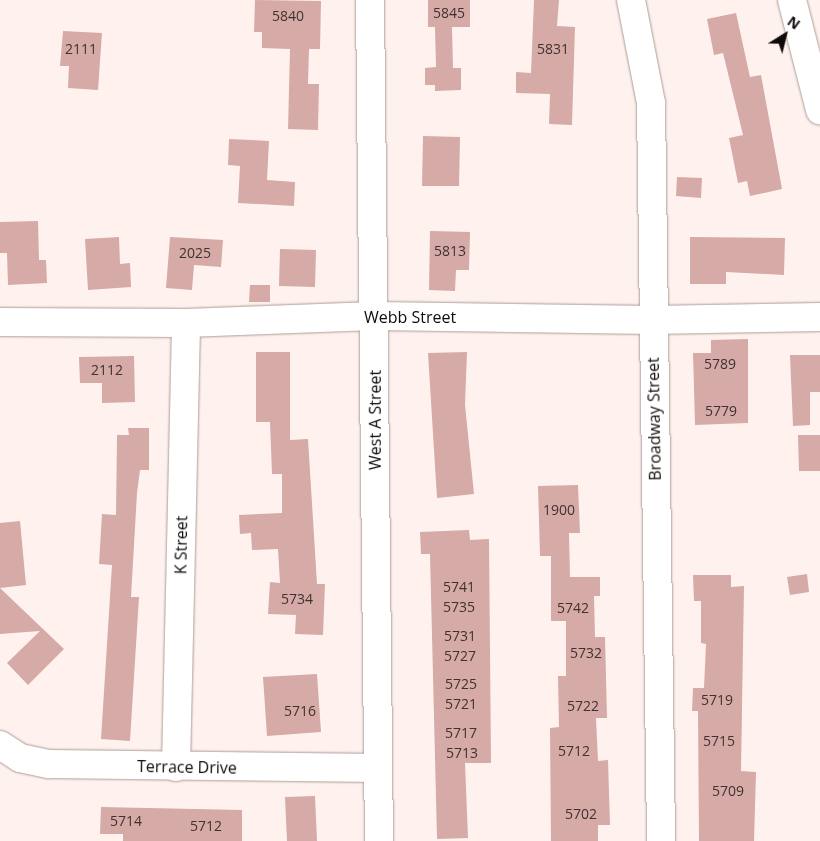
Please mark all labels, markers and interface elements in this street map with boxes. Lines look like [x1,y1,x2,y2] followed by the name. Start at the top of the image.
[433,5,465,21] house number: 5845
[272,8,304,24] house number: 5840
[760,10,810,60] north arrow
[784,11,804,33] text: N
[65,41,97,57] house number: 2111
[537,41,569,57] house number: 5831
[434,243,466,259] house number: 5813
[179,245,211,261] house number: 2025
[364,307,456,327] street label: Webb Street
[704,356,736,372] house number: 5789
[643,357,665,481] street label: Broadway Street
[91,362,123,378] house number: 2112
[365,370,385,470] street label: West A Street
[705,403,737,419] house number: 5779
[543,502,575,518] house number: 1900
[171,516,191,574] street label: K Street
[443,579,475,595] house number: 5741
[281,591,313,607] house number: 5734
[443,599,475,615] house number: 5735
[557,600,589,616] house number: 5742
[444,628,476,644] house number: 5731
[570,645,602,661] house number: 5732
[444,648,476,664] house number: 5727
[445,676,477,692] house number: 5725
[701,692,733,708] house number: 5719
[445,696,477,712] house number: 5721
[567,698,599,714] house number: 5722
[284,703,316,719] house number: 5716
[445,725,477,741] house number: 5717
[703,733,735,749] house number: 5715
[558,743,590,759] house number: 5712
[446,745,478,761] house number: 5713
[137,757,237,777] street label: Terrace Drive
[712,783,744,799] house number: 5709
[565,806,597,822] house number: 5702
[110,813,142,829] house number: 5714
[190,818,222,834] house number: 5712

